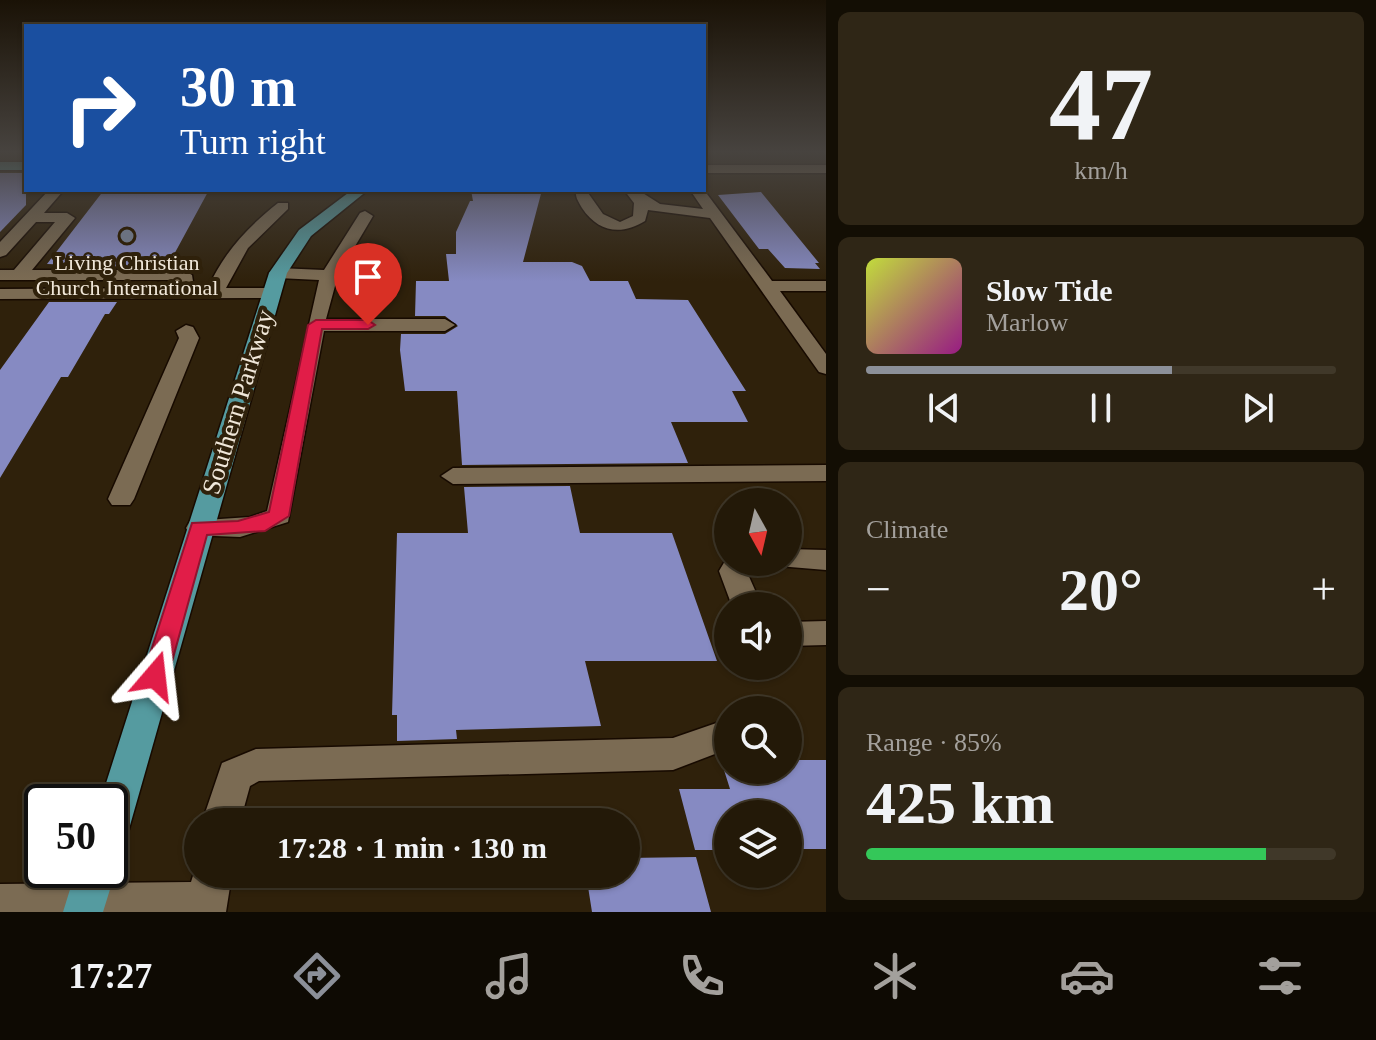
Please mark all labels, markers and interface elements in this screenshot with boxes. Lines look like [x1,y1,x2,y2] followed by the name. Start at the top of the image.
[1049,46,1153,161] text: 47
[48,56,152,160] icon: right
[180,56,297,118] text: 30 m
[180,122,326,162] text: Turn right
[1074,156,1128,185] text: km/h
[118,227,136,245] marker: Living Christian Church International
[334,243,402,325] pin
[36,250,218,300] place label: Living Christian Church International
[346,255,390,299] icon: arrive
[986,274,1112,307] text: Slow Tide
[196,306,280,498] street label: Southern Parkway
[986,308,1068,337] text: Marlow
[922,386,966,430] icon: previous
[1079,386,1123,430] icon: pause
[1236,386,1280,430] icon: next
[714,488,802,576] north arrow
[714,488,802,888] map controls
[866,515,948,544] text: Climate
[1059,557,1143,623] text: 20°
[866,565,891,614] text: −
[1311,565,1336,614] text: +
[714,592,802,680] button: sound
[113,634,197,718] position arrow
[714,696,802,784] button: search
[866,728,1002,757] text: Range · 85%
[866,770,1054,836] text: 425 km
[24,784,128,888] speed limit sign: 50
[714,800,802,888] button: layers
[277,831,547,864] text: 17:28 · 1 min · 130 m
[289,948,345,1004] icon: directions
[481,948,537,1004] icon: music
[674,948,730,1004] icon: phone
[867,948,923,1004] icon: climate
[1059,948,1115,1004] icon: car
[1252,948,1308,1004] icon: filters
[68,956,152,996] text: 17:27

